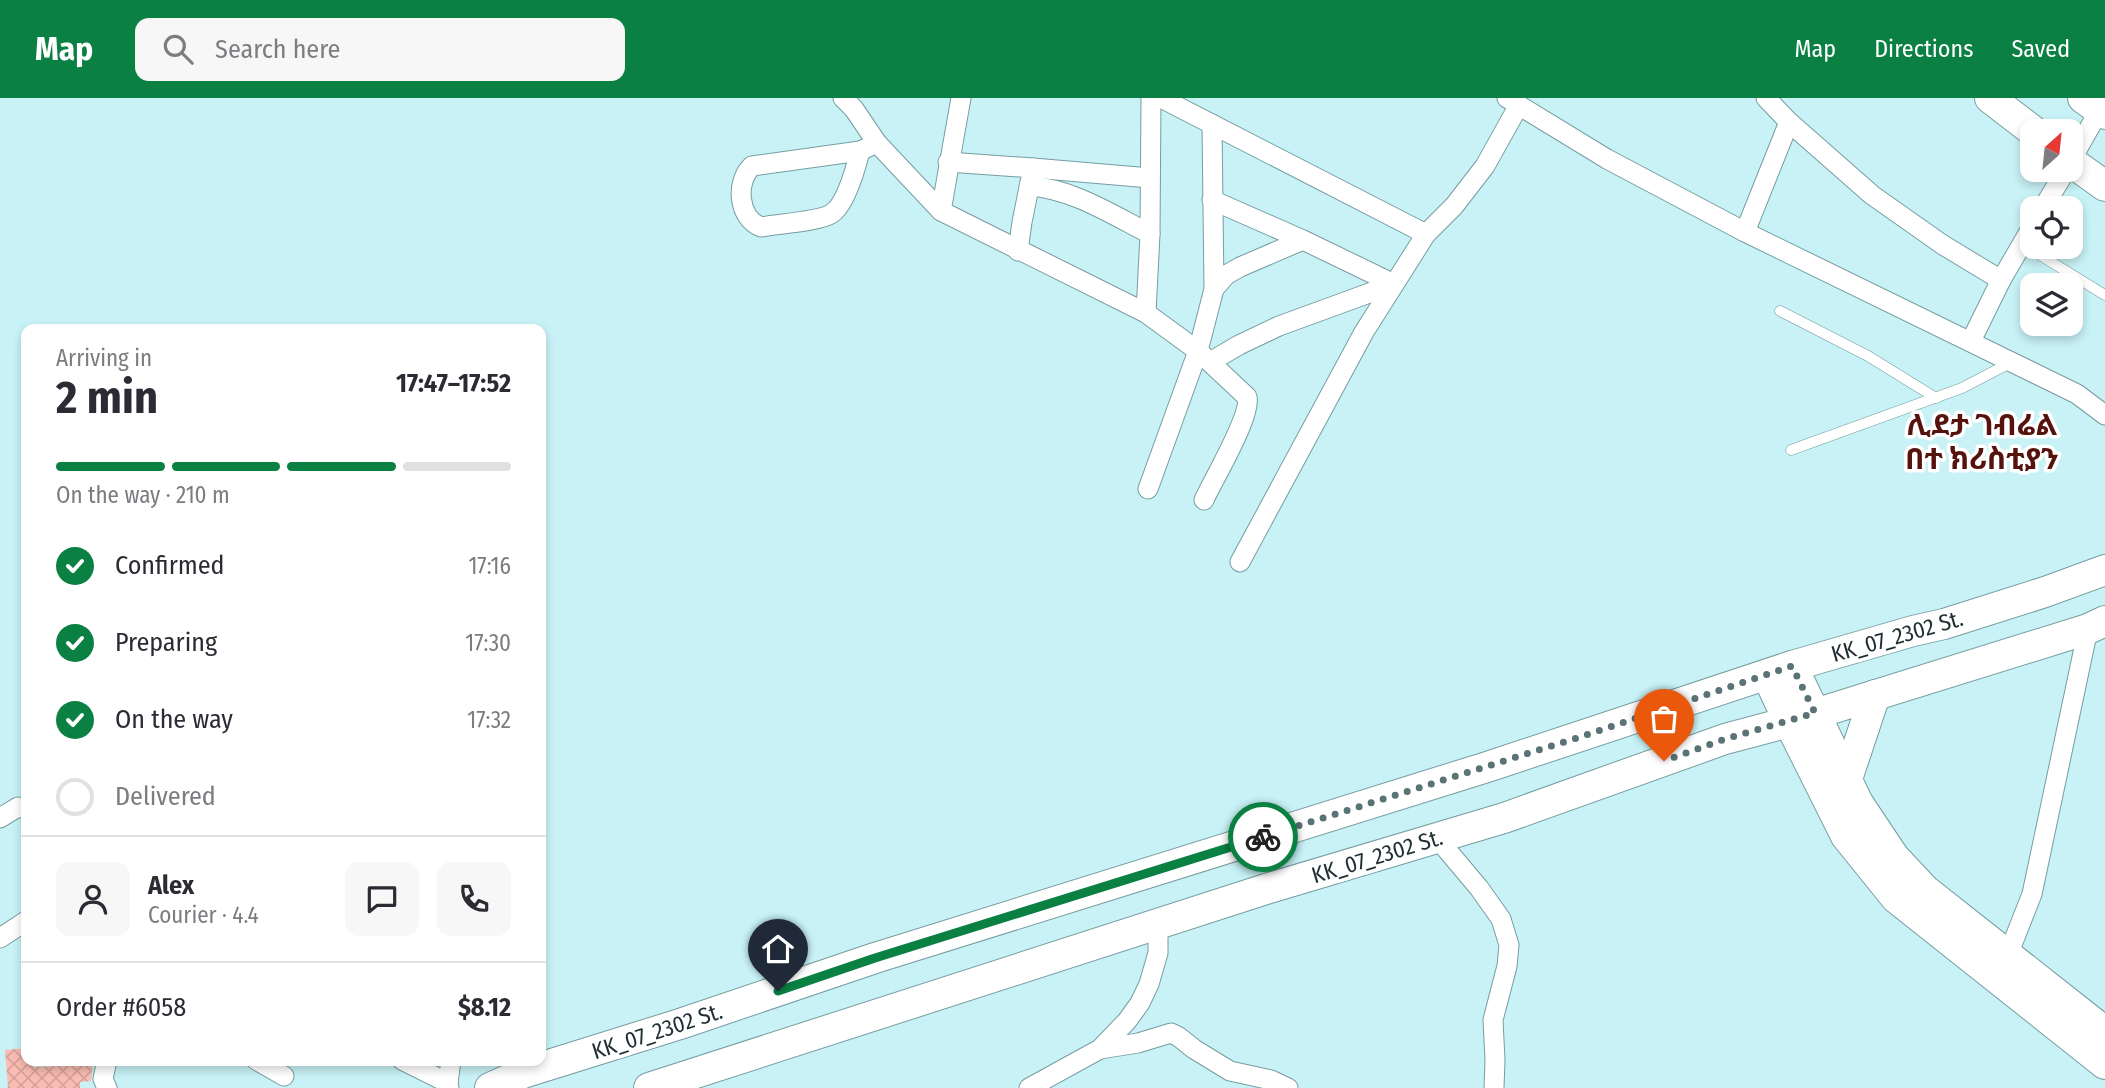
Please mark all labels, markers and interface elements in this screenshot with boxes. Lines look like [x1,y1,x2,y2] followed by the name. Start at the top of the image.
[135,18,625,81] search box
[35,29,93,69] text: Map
[159,30,197,68] icon: search
[215,34,340,65] text: Search here
[1795,35,1836,63] text: Map
[1874,35,1973,63] text: Directions
[2011,35,2070,63] text: Saved
[2020,119,2082,182] north arrow
[2020,119,2083,336] map controls
[2020,196,2083,259] button: locate
[2020,273,2083,336] button: layers
[56,344,152,372] text: Arriving in
[396,368,511,399] text: 17:47–17:52
[56,370,158,425] text: 2 min
[1905,407,2059,477] district label: ሊደታ ገብሬል በተ ክሪስቲያን
[56,481,230,509] text: On the way · 210 m
[56,547,94,585] icon: check
[115,550,225,581] text: Confirmed
[468,552,511,580] text: 17:16
[1828,604,1966,668] street label: KK_07_2302 St.
[56,624,94,662] icon: check
[115,627,217,658] text: Preparing
[465,629,511,657] text: 17:30
[1634,689,1694,761] pin
[1645,700,1683,738] icon: bag
[56,701,94,739] icon: check
[115,704,233,735] text: On the way
[467,706,511,734] text: 17:32
[115,781,216,812] text: Delivered
[1228,802,1298,872] courier
[1244,818,1282,856] icon: bike
[1308,823,1446,889] street label: KK_07_2302 St.
[56,862,130,936] button: person
[345,862,419,936] button: chat
[437,862,511,936] button: phone
[148,870,194,901] text: Alex
[148,901,259,929] text: Courier · 4.4
[748,919,808,991] pin
[759,930,797,968] icon: home
[56,992,186,1023] text: Order #6058
[458,992,511,1023] text: $8.12
[588,997,726,1065] street label: KK_07_2302 St.

